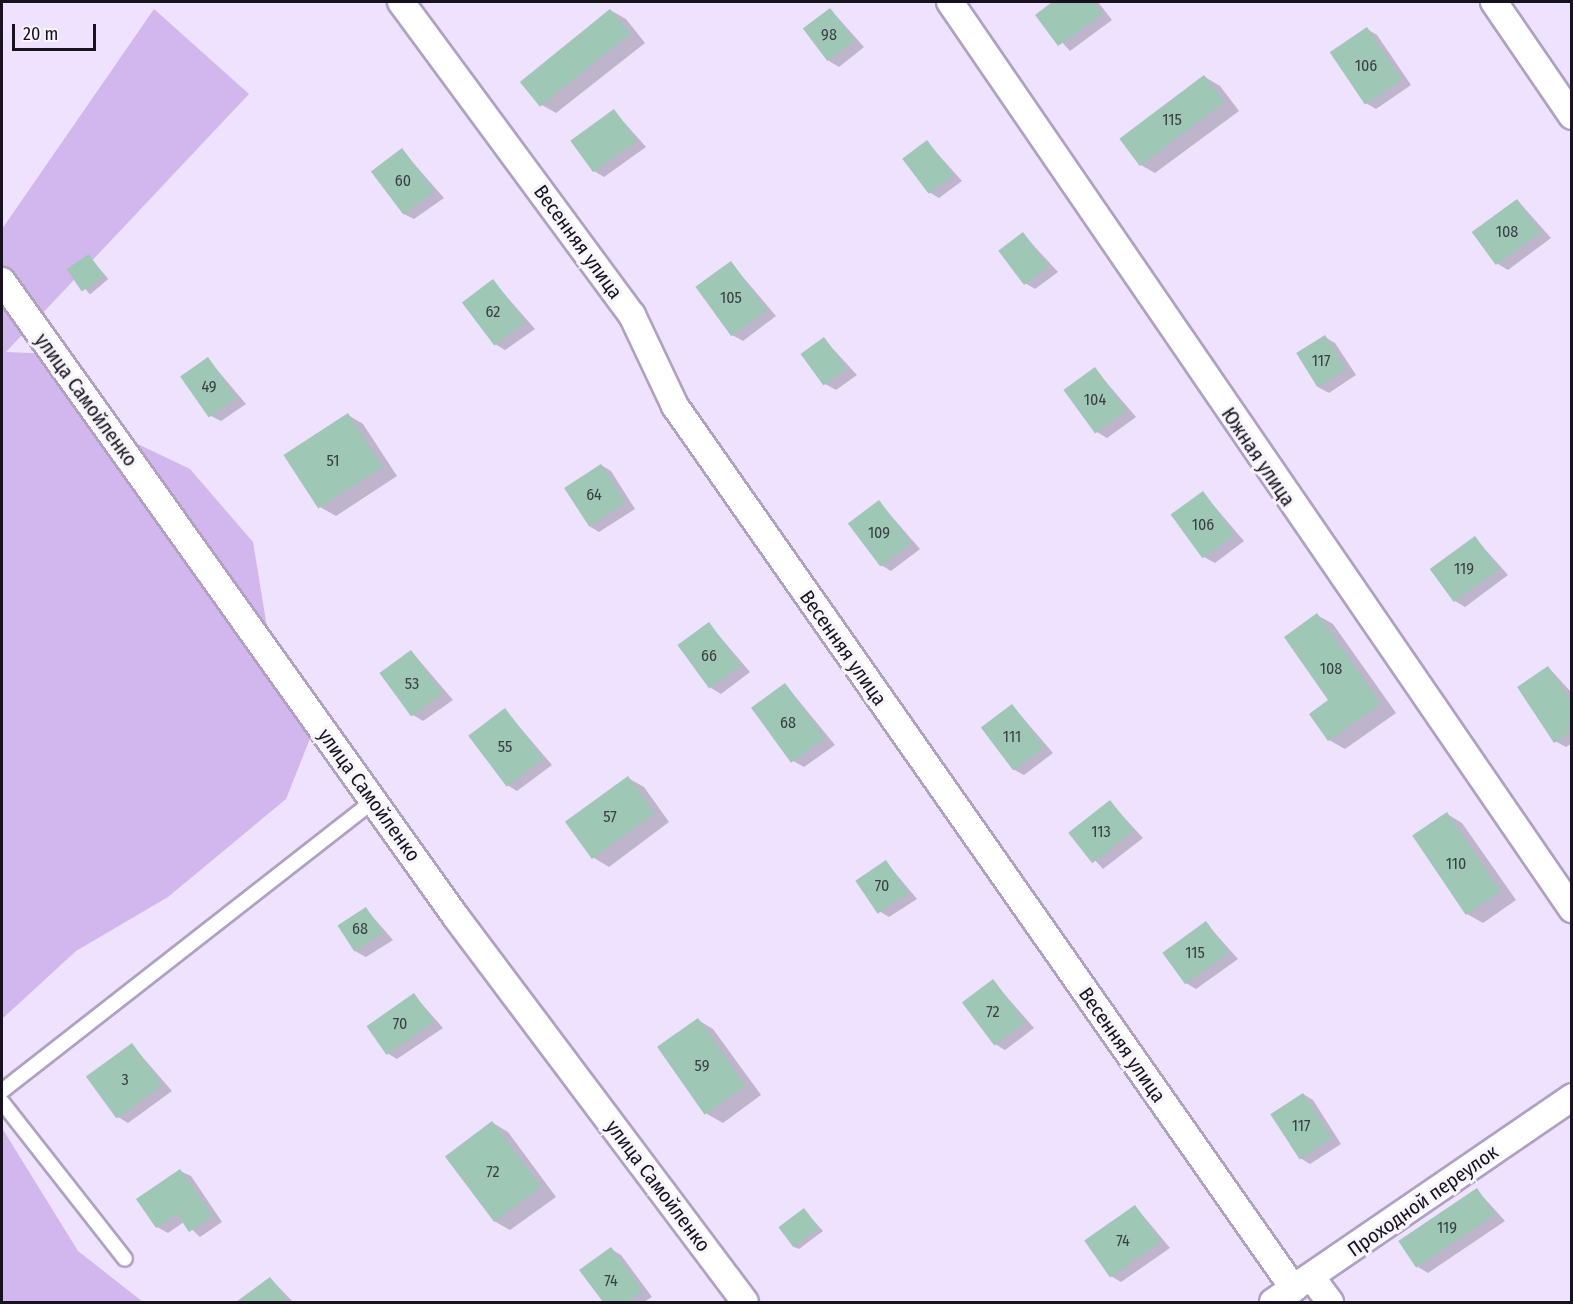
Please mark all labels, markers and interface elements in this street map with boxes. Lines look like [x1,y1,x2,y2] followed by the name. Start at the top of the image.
[15,12,99,50] scale bar
[23,23,58,45] text: 20 m
[821,25,837,45] house number: 98
[1355,56,1377,76] house number: 106
[1162,110,1182,130] house number: 115
[395,171,411,191] house number: 60
[529,180,627,304] street label: Весенняя улица
[1496,222,1518,242] house number: 108
[720,288,742,308] house number: 105
[486,302,500,322] house number: 62
[30,329,142,471] street label: улица Самойленко
[1312,351,1330,371] house number: 117
[201,377,217,397] house number: 49
[1084,390,1106,410] house number: 104
[1216,403,1300,511] street label: Южная улица
[327,451,339,471] house number: 51
[586,485,602,505] house number: 64
[1192,515,1214,535] house number: 106
[868,523,890,543] house number: 109
[1454,559,1474,579] house number: 119
[794,586,892,710] street label: Весенняя улица
[701,646,717,666] house number: 66
[1320,659,1342,679] house number: 108
[405,674,419,694] house number: 53
[780,713,796,733] house number: 68
[313,724,425,866] street label: улица Самойленко
[1003,727,1021,747] house number: 111
[498,737,512,757] house number: 55
[603,807,617,827] house number: 57
[1091,822,1111,842] house number: 113
[1446,854,1466,874] house number: 110
[875,876,889,896] house number: 70
[352,919,368,939] house number: 68
[1185,943,1205,963] house number: 115
[1073,983,1171,1107] street label: Весенняя улица
[986,1002,1000,1022] house number: 72
[393,1014,407,1034] house number: 70
[695,1056,709,1076] house number: 59
[121,1070,129,1090] house number: 3
[601,1115,715,1257] street label: улица Самойленко
[1292,1116,1310,1136] house number: 117
[1343,1140,1503,1262] street label: Проходной переулок
[486,1162,500,1182] house number: 72
[1437,1218,1457,1238] house number: 119
[1116,1231,1130,1251] house number: 74
[604,1271,618,1291] house number: 74

